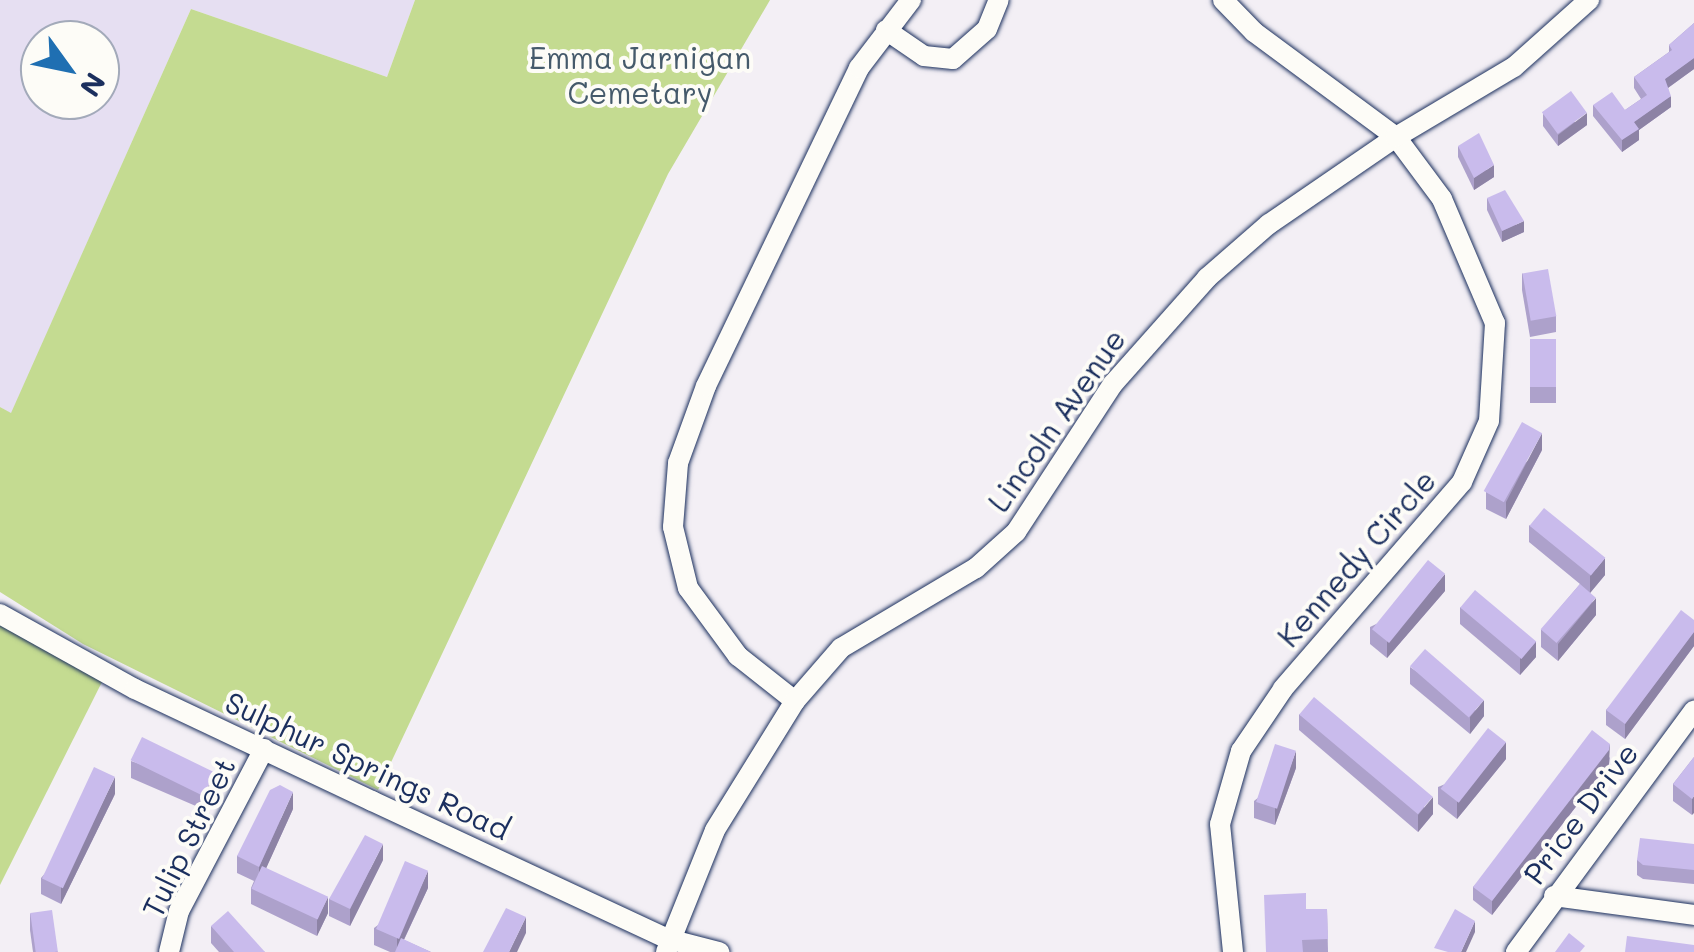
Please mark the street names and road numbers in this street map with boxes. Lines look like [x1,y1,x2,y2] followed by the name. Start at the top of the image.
[980,322,1132,518] street label: Lincoln Avenue
[1270,462,1442,654] street label: Kennedy Circle
[220,683,516,847] street label: Sulphur Springs Road
[1515,735,1645,891] street label: Price Drive
[134,751,242,923] street label: Tulip Street

